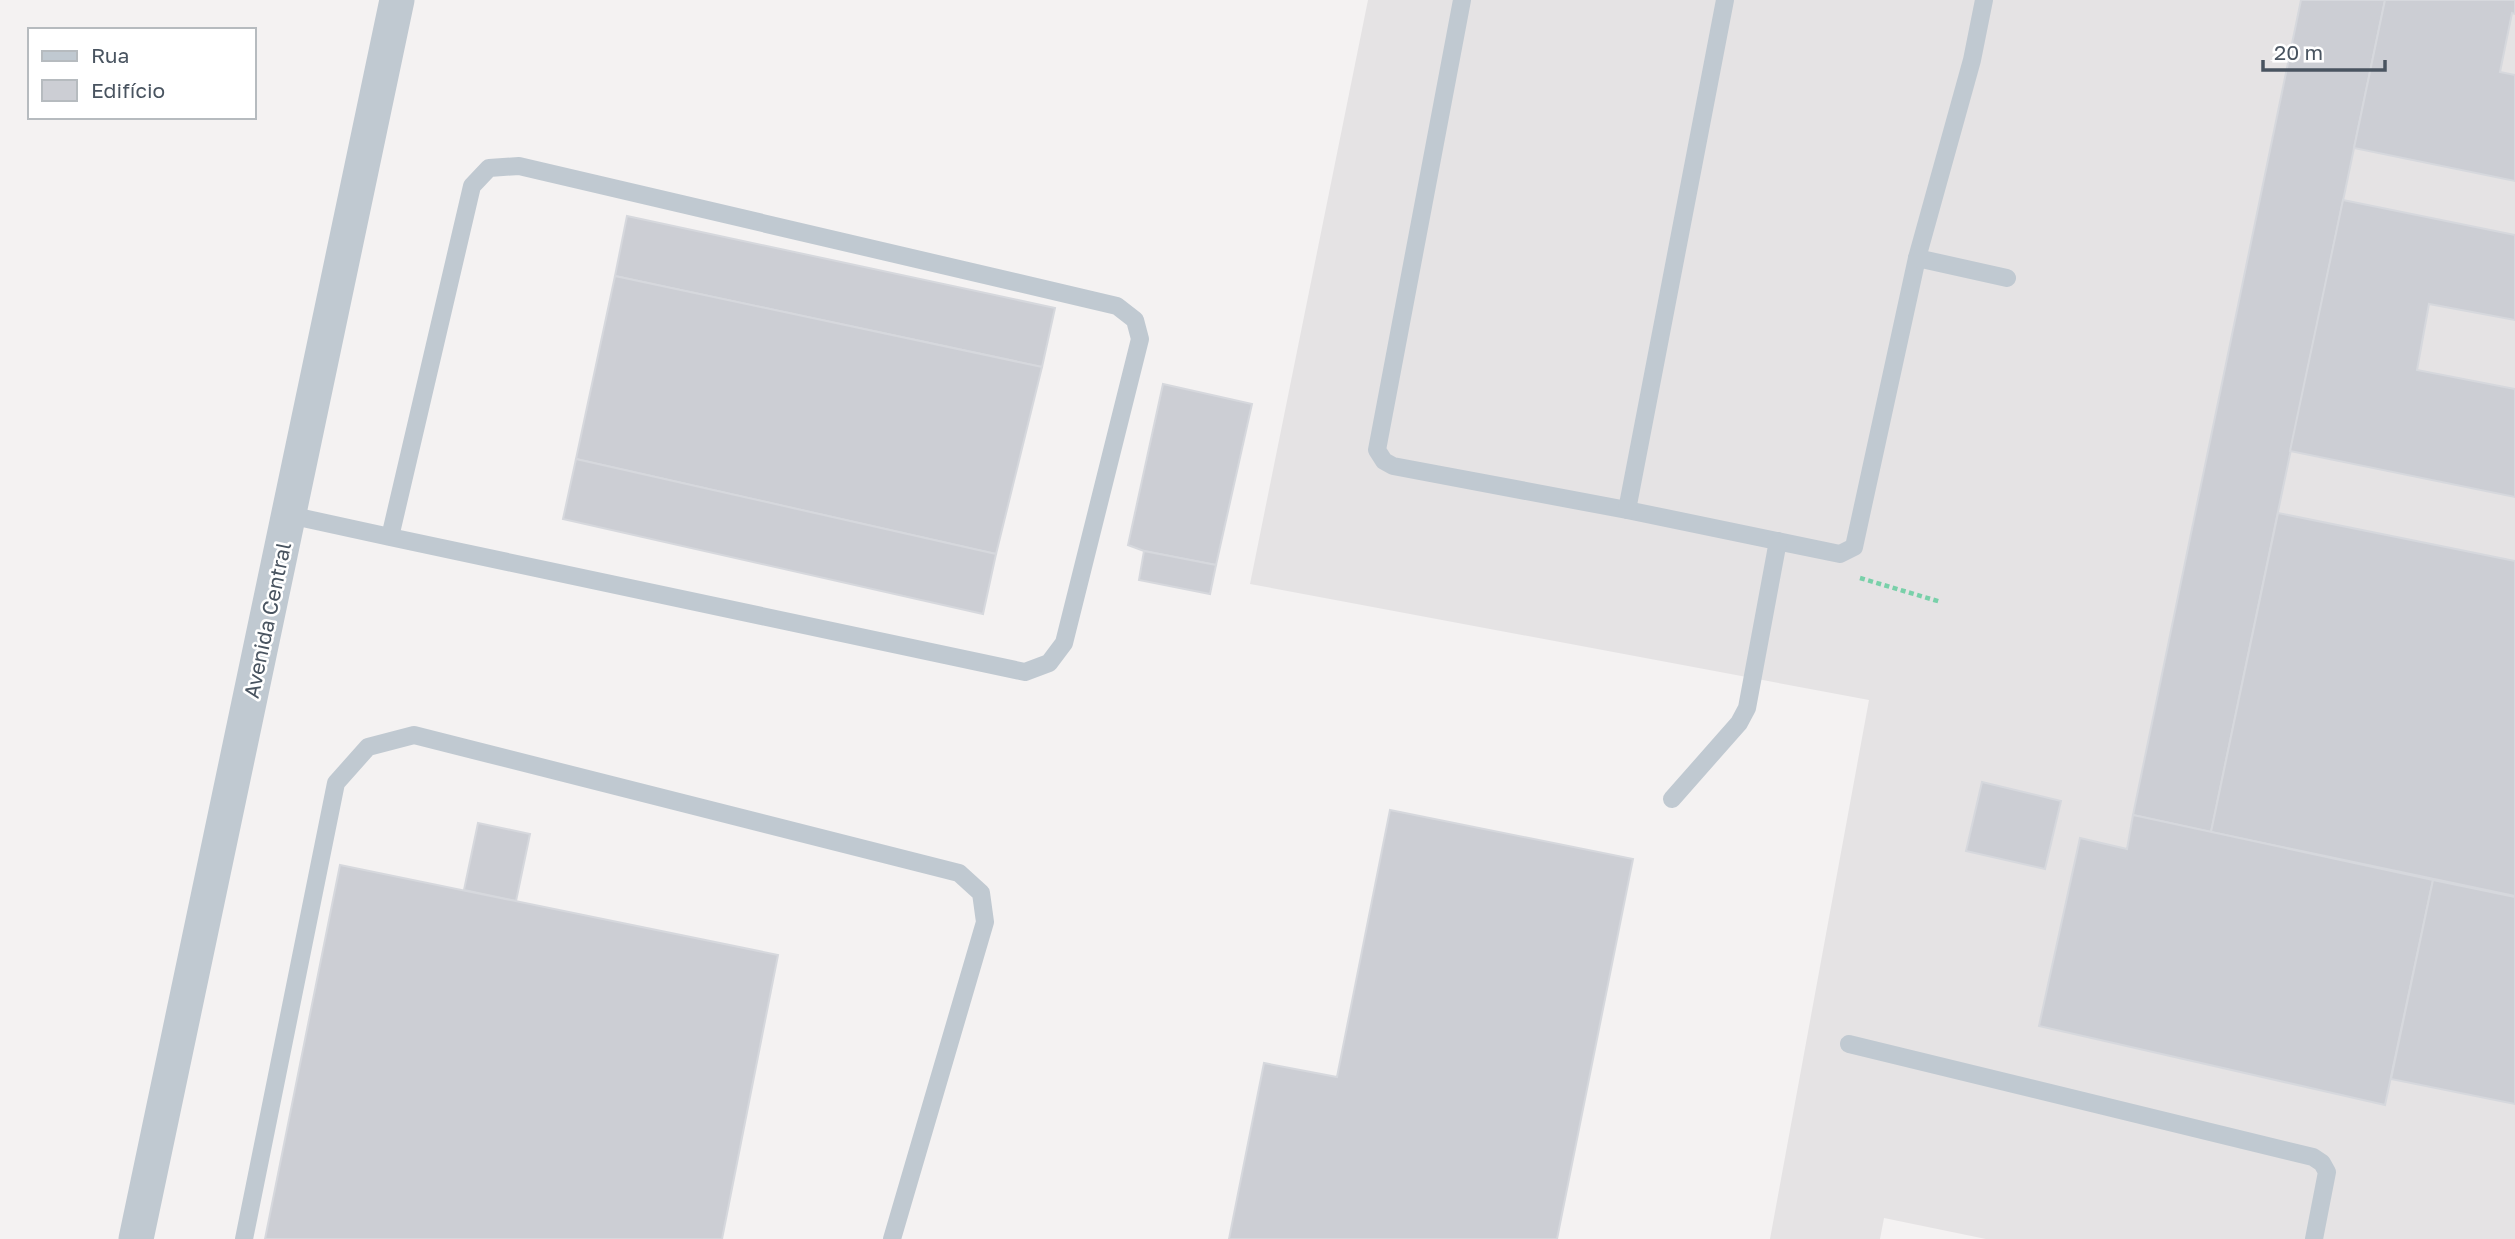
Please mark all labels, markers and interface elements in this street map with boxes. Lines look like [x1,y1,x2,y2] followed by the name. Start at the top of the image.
[28,28,256,119] legend
[2263,28,2386,72] scale bar
[2274,39,2323,65] text: 20 m
[91,42,129,68] text: Rua
[91,77,165,103] text: Edifício
[238,540,296,700] street label: Avenida Central

